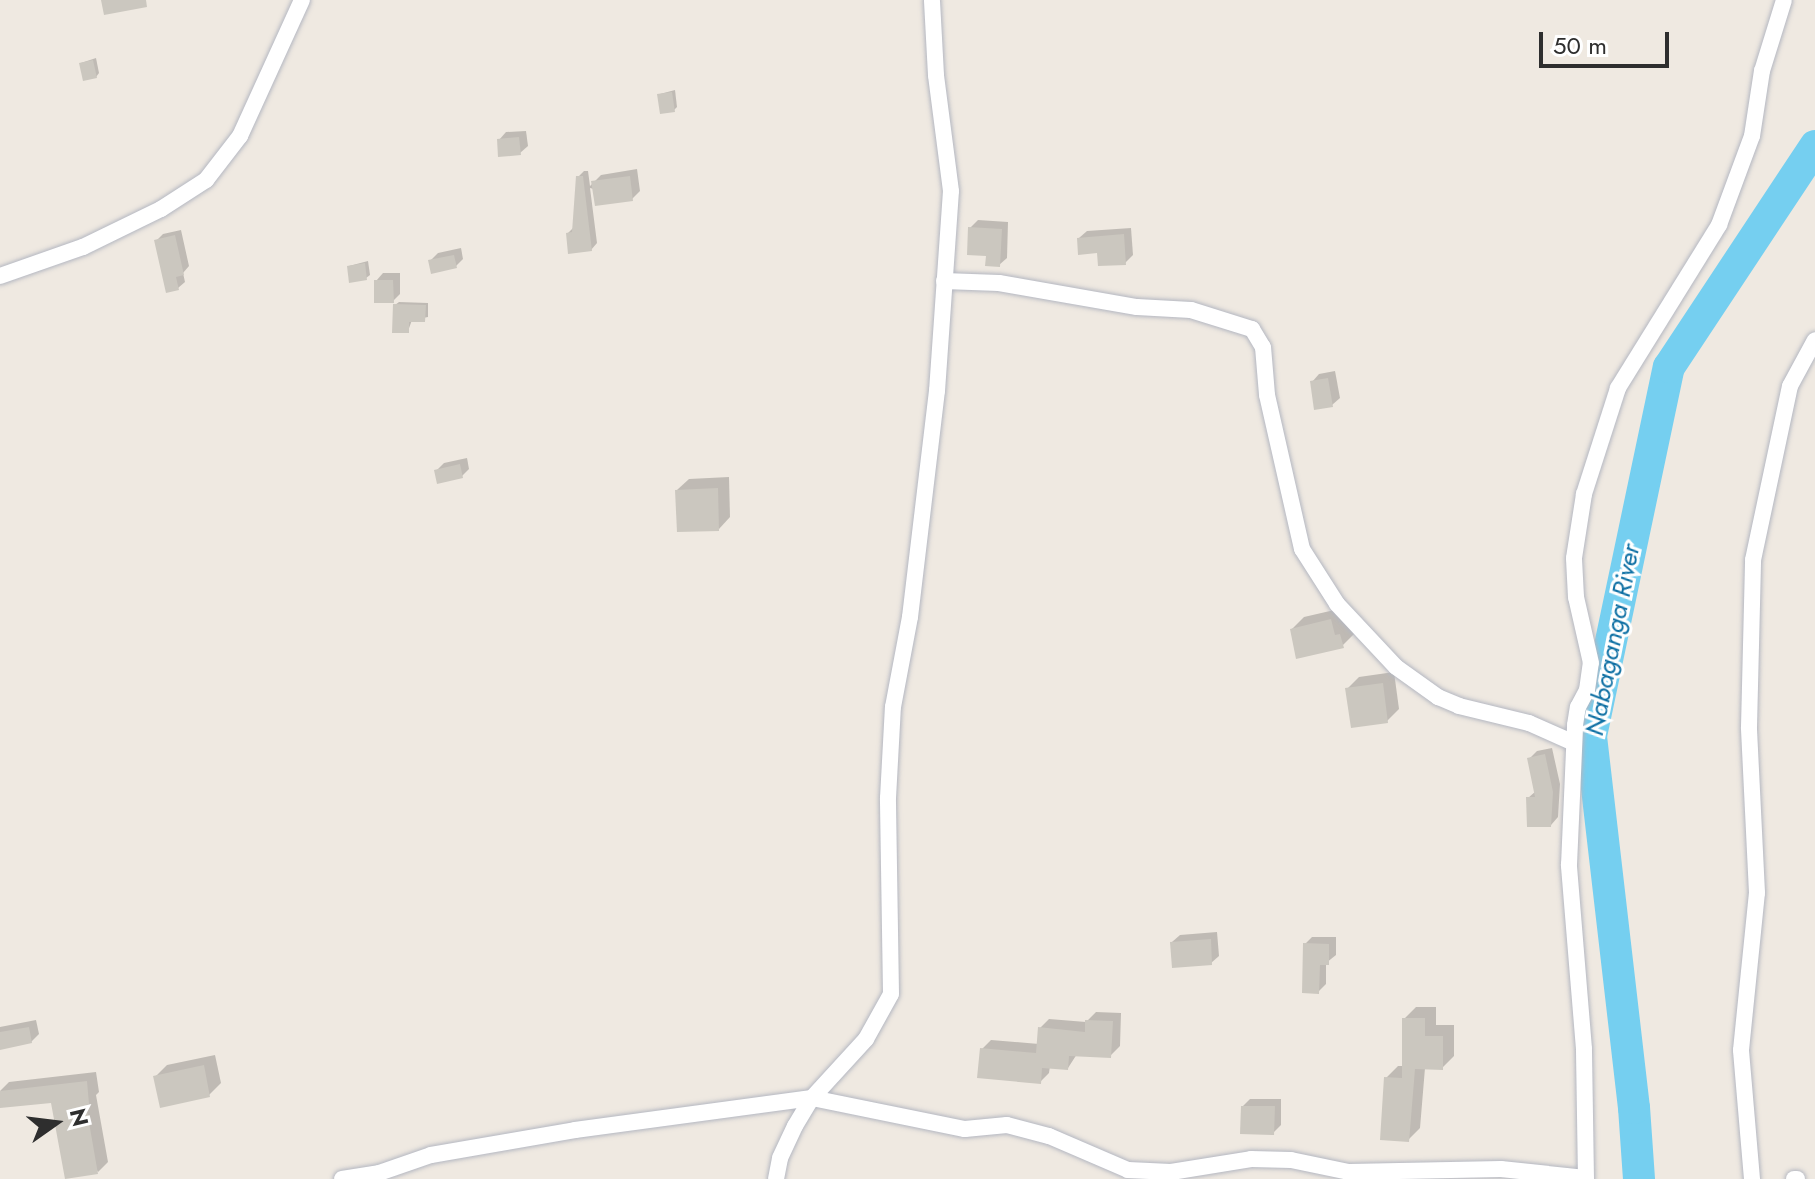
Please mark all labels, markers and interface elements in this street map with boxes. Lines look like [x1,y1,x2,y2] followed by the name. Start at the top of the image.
[1543,16,1673,66] scale bar
[1553,28,1607,63] text: 50 m
[1579,542,1647,738] water label: Nabaganga River
[16,1083,96,1163] north arrow
[62,1105,97,1130] text: N

